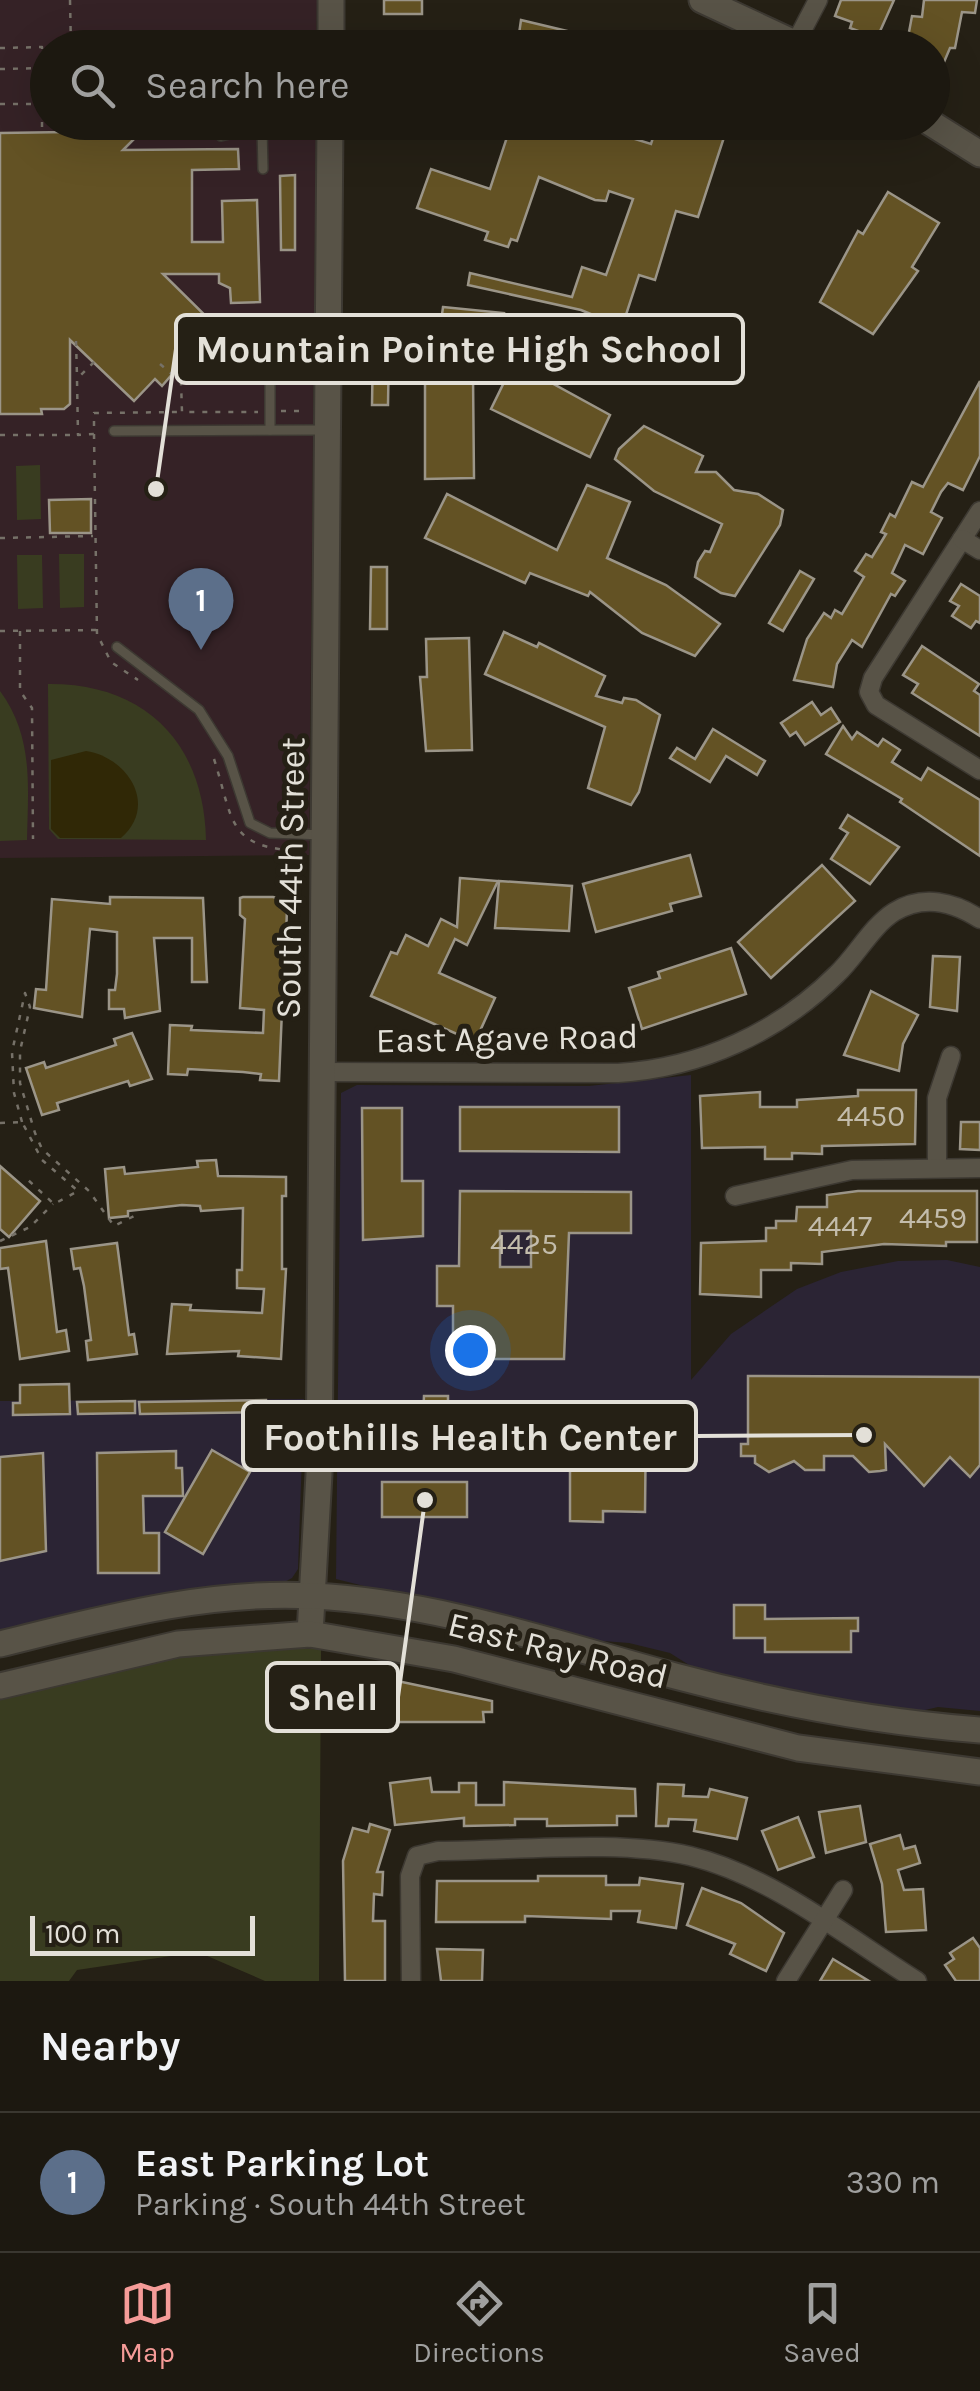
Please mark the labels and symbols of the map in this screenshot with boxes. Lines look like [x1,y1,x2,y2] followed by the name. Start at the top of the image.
[176,315,743,383] callout: Mountain Pointe High School
[196,327,722,372] text: Mountain Pointe High School
[168,568,234,650] pin: 1
[268,737,313,1019] street label: South 44th Street
[375,1016,639,1061] street label: East Agave Road
[837,1098,905,1134] house number: 4450
[899,1200,967,1236] house number: 4459
[808,1208,872,1244] house number: 4447
[490,1226,558,1262] house number: 4425
[445,1325,496,1376] your location
[243,1402,696,1470] callout: Foothills Health Center
[263,1415,677,1460] text: Foothills Health Center
[444,1603,672,1698] street label: East Ray Road
[267,1663,398,1731] callout: Shell
[287,1675,379,1720] text: Shell
[30,1911,255,1956] scale bar

